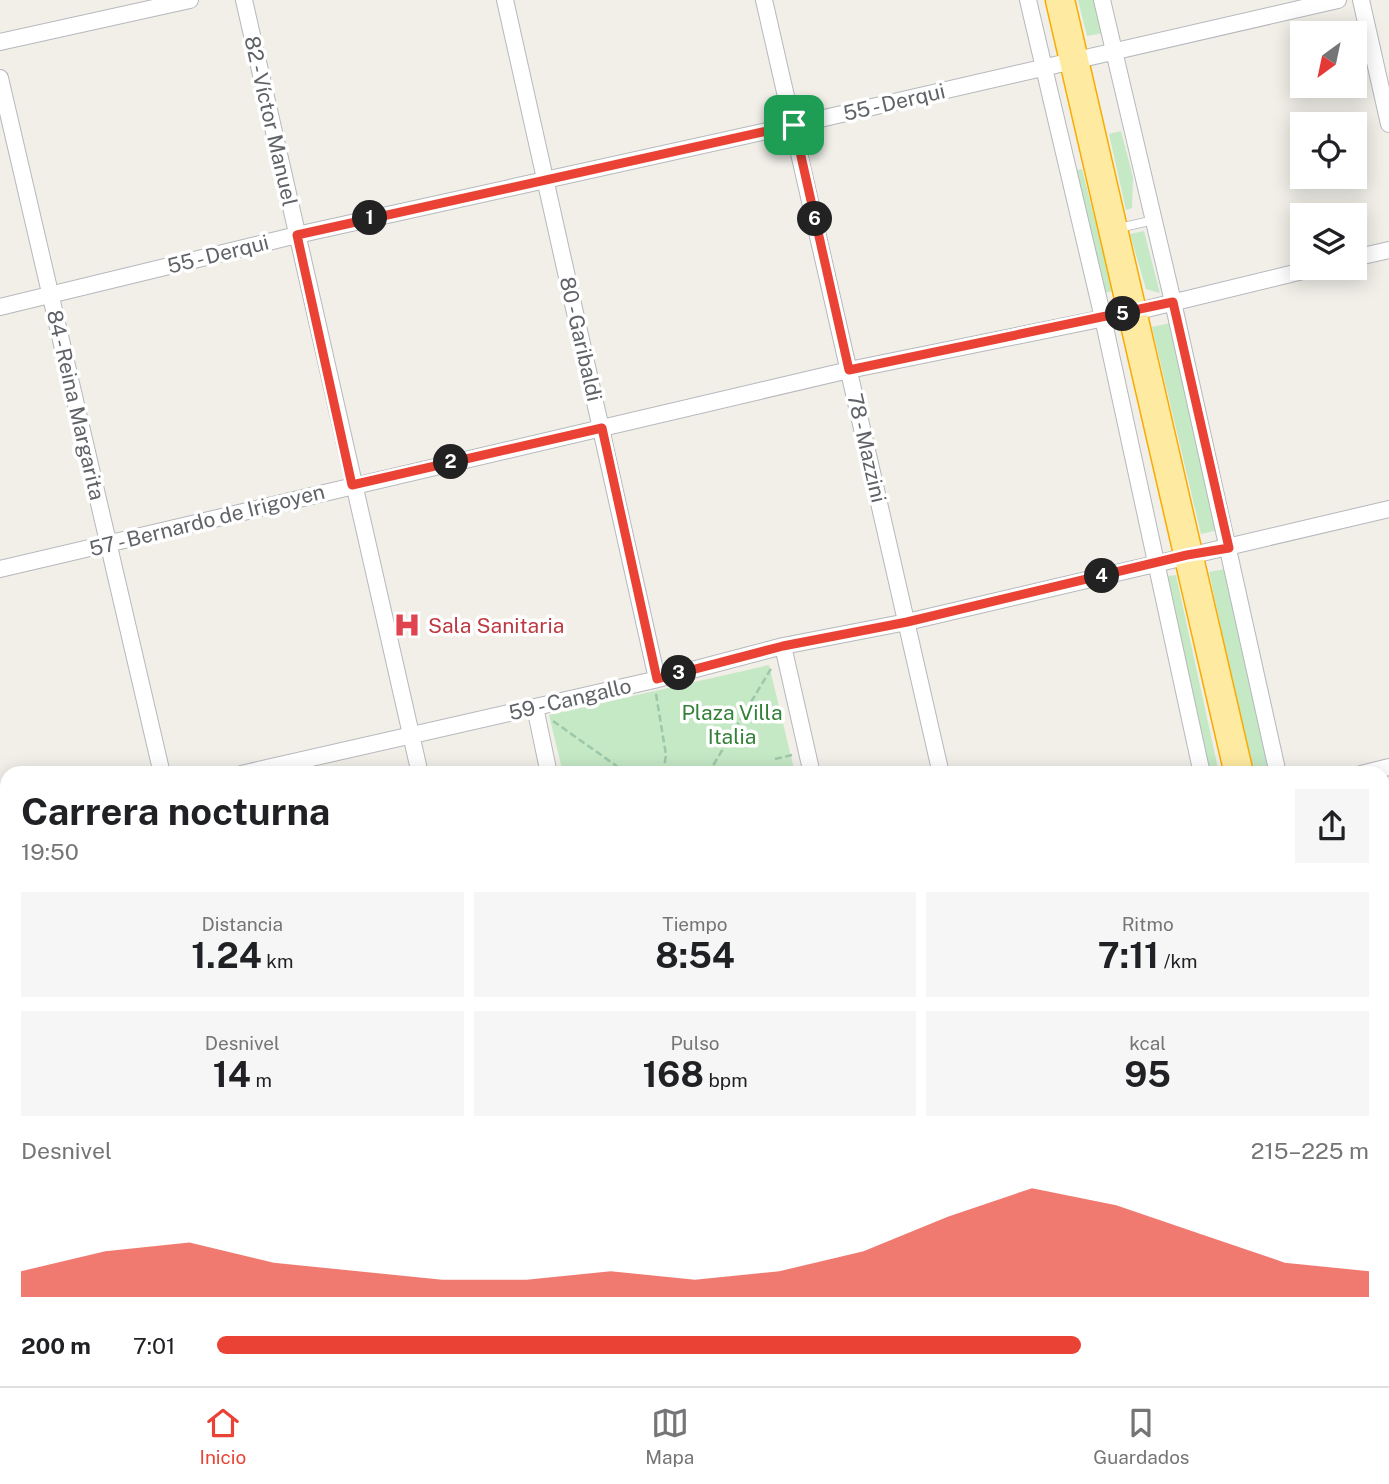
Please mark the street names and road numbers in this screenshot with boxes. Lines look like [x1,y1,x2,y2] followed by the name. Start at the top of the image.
[239,34,303,208] street label: 82 - Víctor Manuel
[841,78,947,126] street label: 55 - Derqui
[165,229,271,279] street label: 55 - Derqui
[555,274,607,404] street label: 80 - Garibaldi
[42,307,110,503] street label: 84 - Reina Margarita
[842,391,892,505] street label: 78 - Mazzini
[87,479,327,561] street label: 57 - Bernardo de Irigoyen
[506,673,634,725] street label: 59 - Cangallo

